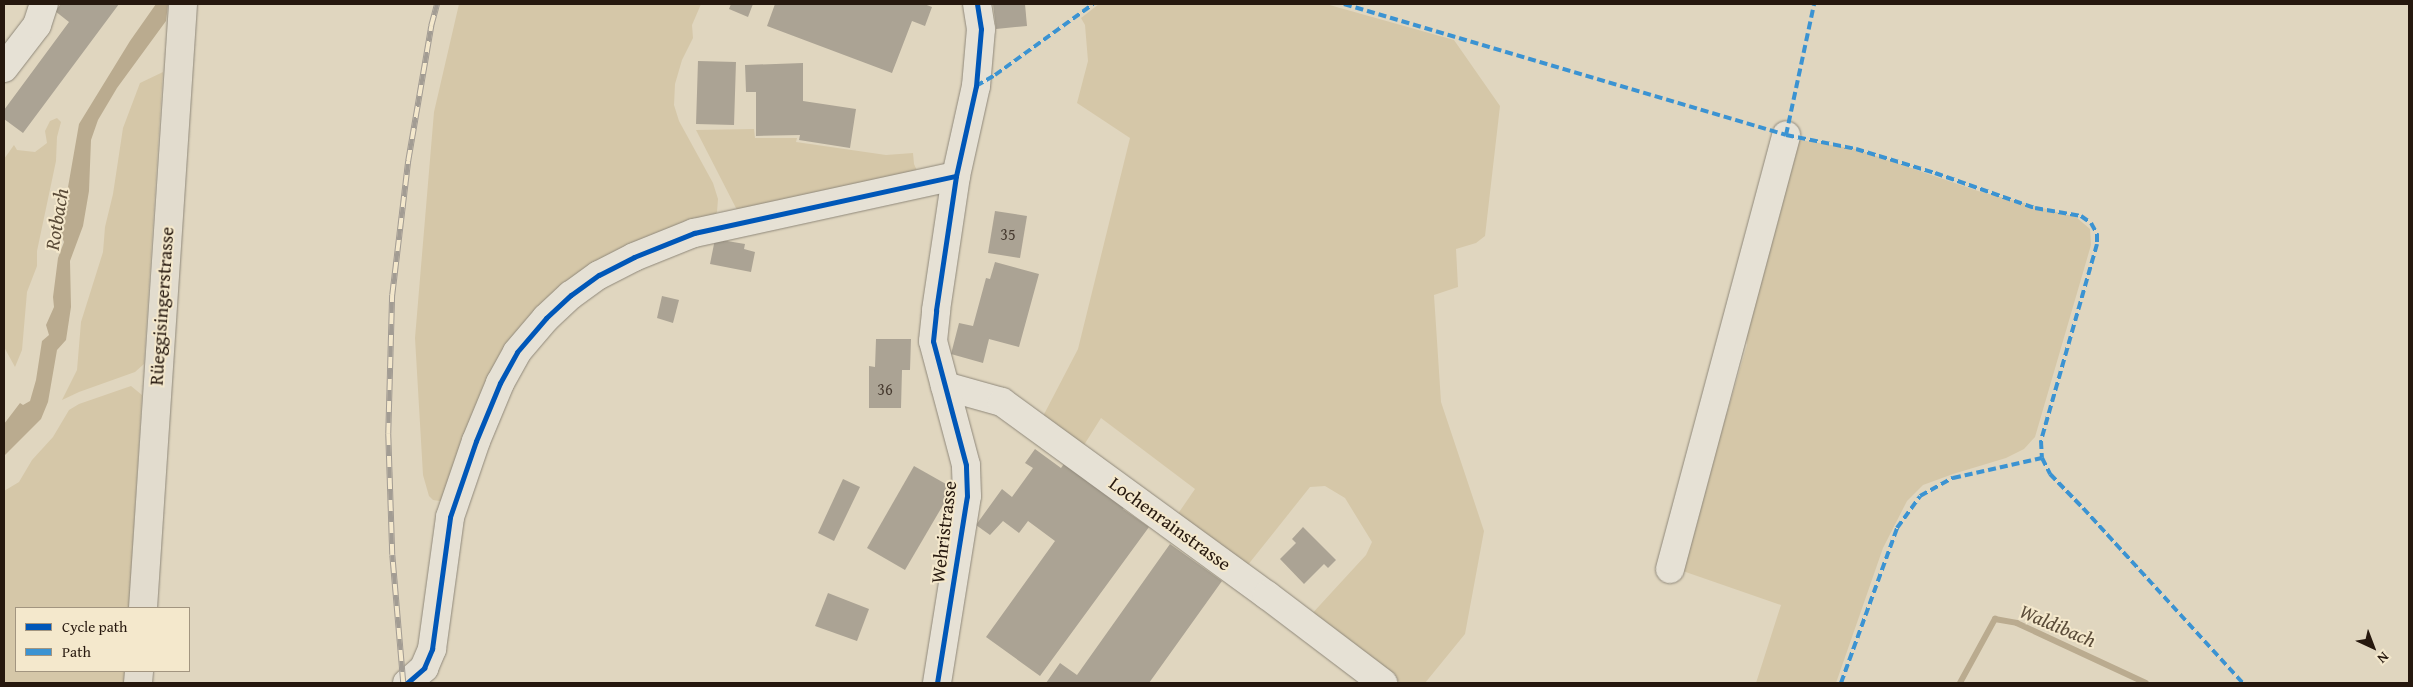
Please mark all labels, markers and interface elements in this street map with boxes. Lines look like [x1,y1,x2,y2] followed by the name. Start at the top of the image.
[39,186,73,252] water label: Rotbach
[1000,224,1016,244] house number: 35
[145,226,179,386] street label: Rüeggisingerstrasse
[877,379,893,399] house number: 36
[1105,472,1235,576] street label: Lochenrainstrasse
[926,479,962,585] street label: Wehristrasse
[2016,598,2100,652] water label: Waldibach
[15,607,190,672] legend
[62,616,128,637] text: Cycle path
[2348,622,2398,672] north arrow
[62,641,91,662] text: Path
[2373,647,2393,668] text: N

